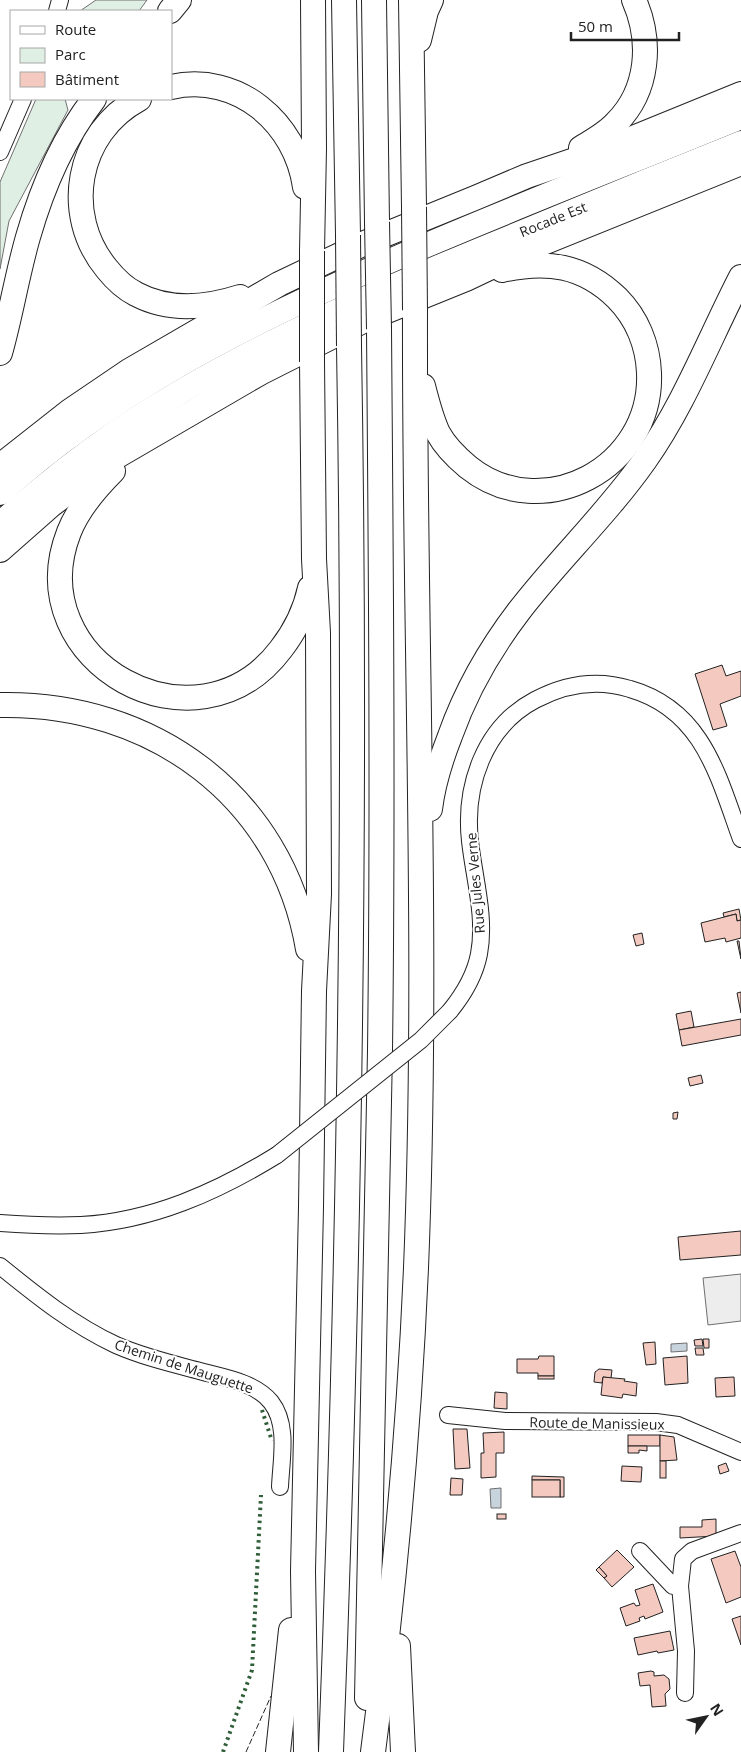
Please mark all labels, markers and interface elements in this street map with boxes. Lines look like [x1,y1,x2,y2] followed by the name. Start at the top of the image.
[10,10,172,100] legend
[571,10,678,42] scale bar
[578,16,613,36] text: 50 m
[55,19,96,39] text: Route
[55,44,86,64] text: Parc
[55,69,119,89] text: Bâtiment
[516,197,590,241] street label: Rocade Est
[461,832,489,934] street label: Rue Jules Verne
[112,1335,256,1397] street label: Chemin de Mauguette
[529,1412,665,1434] street label: Route de Manissieux
[681,1692,731,1742] north arrow
[706,1700,728,1720] text: N

